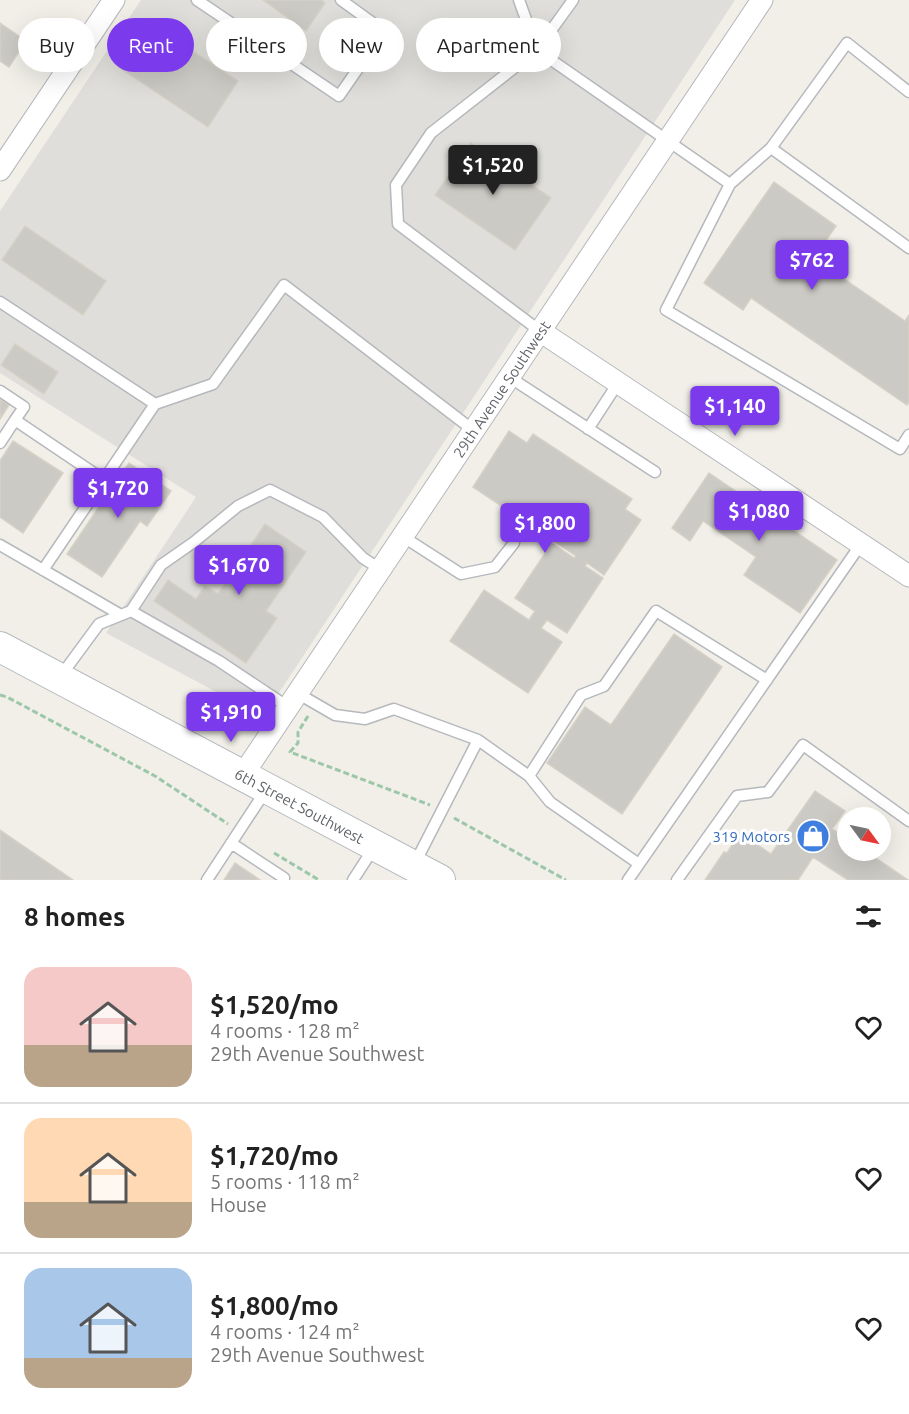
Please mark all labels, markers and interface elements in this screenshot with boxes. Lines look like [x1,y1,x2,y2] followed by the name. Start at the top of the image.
[18,18,95,72] chip: Buy
[107,18,194,72] chip: Rent
[206,18,307,72] chip: Filters
[319,18,404,72] chip: New
[416,18,561,72] chip: Apartment
[444,145,542,196] pin: $1,520
[462,153,524,176] text: $1,520
[776,240,848,291] pin: $762
[789,248,835,271] text: $762
[450,317,553,460] street label: 29th Avenue Southwest
[686,386,784,437] pin: $1,140
[704,394,766,417] text: $1,140
[69,468,167,519] pin: $1,720
[87,476,149,499] text: $1,720
[710,491,808,542] pin: $1,080
[728,499,790,522] text: $1,080
[496,503,594,554] pin: $1,800
[514,511,576,534] text: $1,800
[190,545,288,596] pin: $1,670
[208,553,270,576] text: $1,670
[182,692,280,743] pin: $1,910
[200,700,262,723] text: $1,910
[232,764,367,847] street label: 6th Street Southwest
[837,807,891,861] north arrow
[837,807,891,861] map controls
[795,818,831,854] shop icon: 319 Motors
[713,828,790,845] place label: 319 Motors
[852,900,885,933] icon: filters
[24,902,125,931] text: 8 homes
[210,990,339,1019] text: $1,520/mo
[72,991,144,1063] icon: home
[852,1011,885,1044] icon: heart
[210,1019,360,1042] text: 4 rooms · 128 m²
[210,1042,424,1065] text: 29th Avenue Southwest
[210,1141,339,1170] text: $1,720/mo
[72,1142,144,1214] icon: home
[852,1162,885,1195] icon: heart
[210,1170,360,1193] text: 5 rooms · 118 m²
[210,1193,267,1216] text: House
[210,1291,339,1320] text: $1,800/mo
[72,1292,144,1364] icon: home
[852,1312,885,1345] icon: heart
[210,1320,360,1343] text: 4 rooms · 124 m²
[210,1343,424,1366] text: 29th Avenue Southwest

